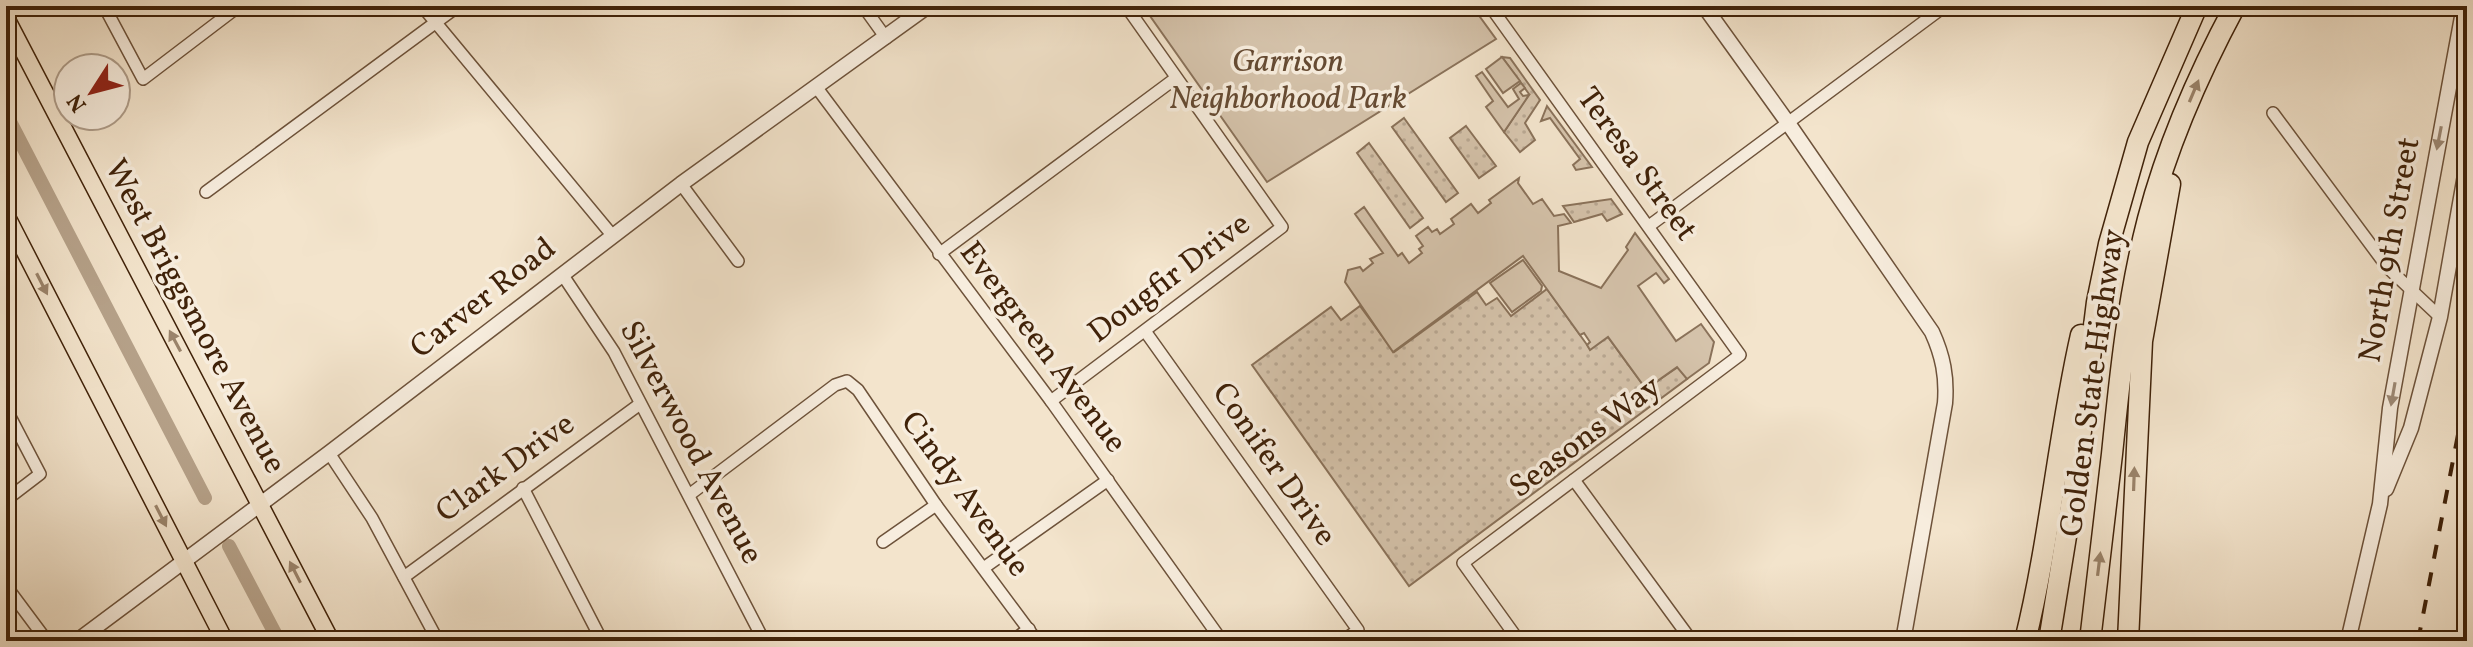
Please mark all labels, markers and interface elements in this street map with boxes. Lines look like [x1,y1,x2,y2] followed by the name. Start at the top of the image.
[1169,41,1407,122] park label: Garrison Neighborhood Park
[52,52,132,132] north arrow
[1565,79,1707,251] street label: Teresa Street
[2187,79,2200,103] one-way arrow
[61,87,95,118] text: N
[2433,125,2445,150] one-way arrow
[2350,134,2432,366] street label: North 9th Street
[92,152,296,482] street label: West Briggsmore Avenue
[1080,203,1260,355] street label: Dougfir Drive
[2051,226,2137,540] street label: Golden State Highway
[402,228,566,370] street label: Carver Road
[948,233,1136,463] street label: Evergreen Avenue
[35,273,48,296] one-way arrow
[607,314,773,572] street label: Silverwood Avenue
[168,330,181,353] one-way arrow
[1501,366,1671,510] street label: Seasons Way
[1200,374,1346,556] street label: Conifer Drive
[2386,381,2399,406] one-way arrow
[889,403,1039,587] street label: Cindy Avenue
[428,404,584,534] street label: Clark Drive
[2128,466,2141,491] one-way arrow
[154,504,167,527] one-way arrow
[2093,551,2106,576] one-way arrow
[289,560,302,583] one-way arrow

